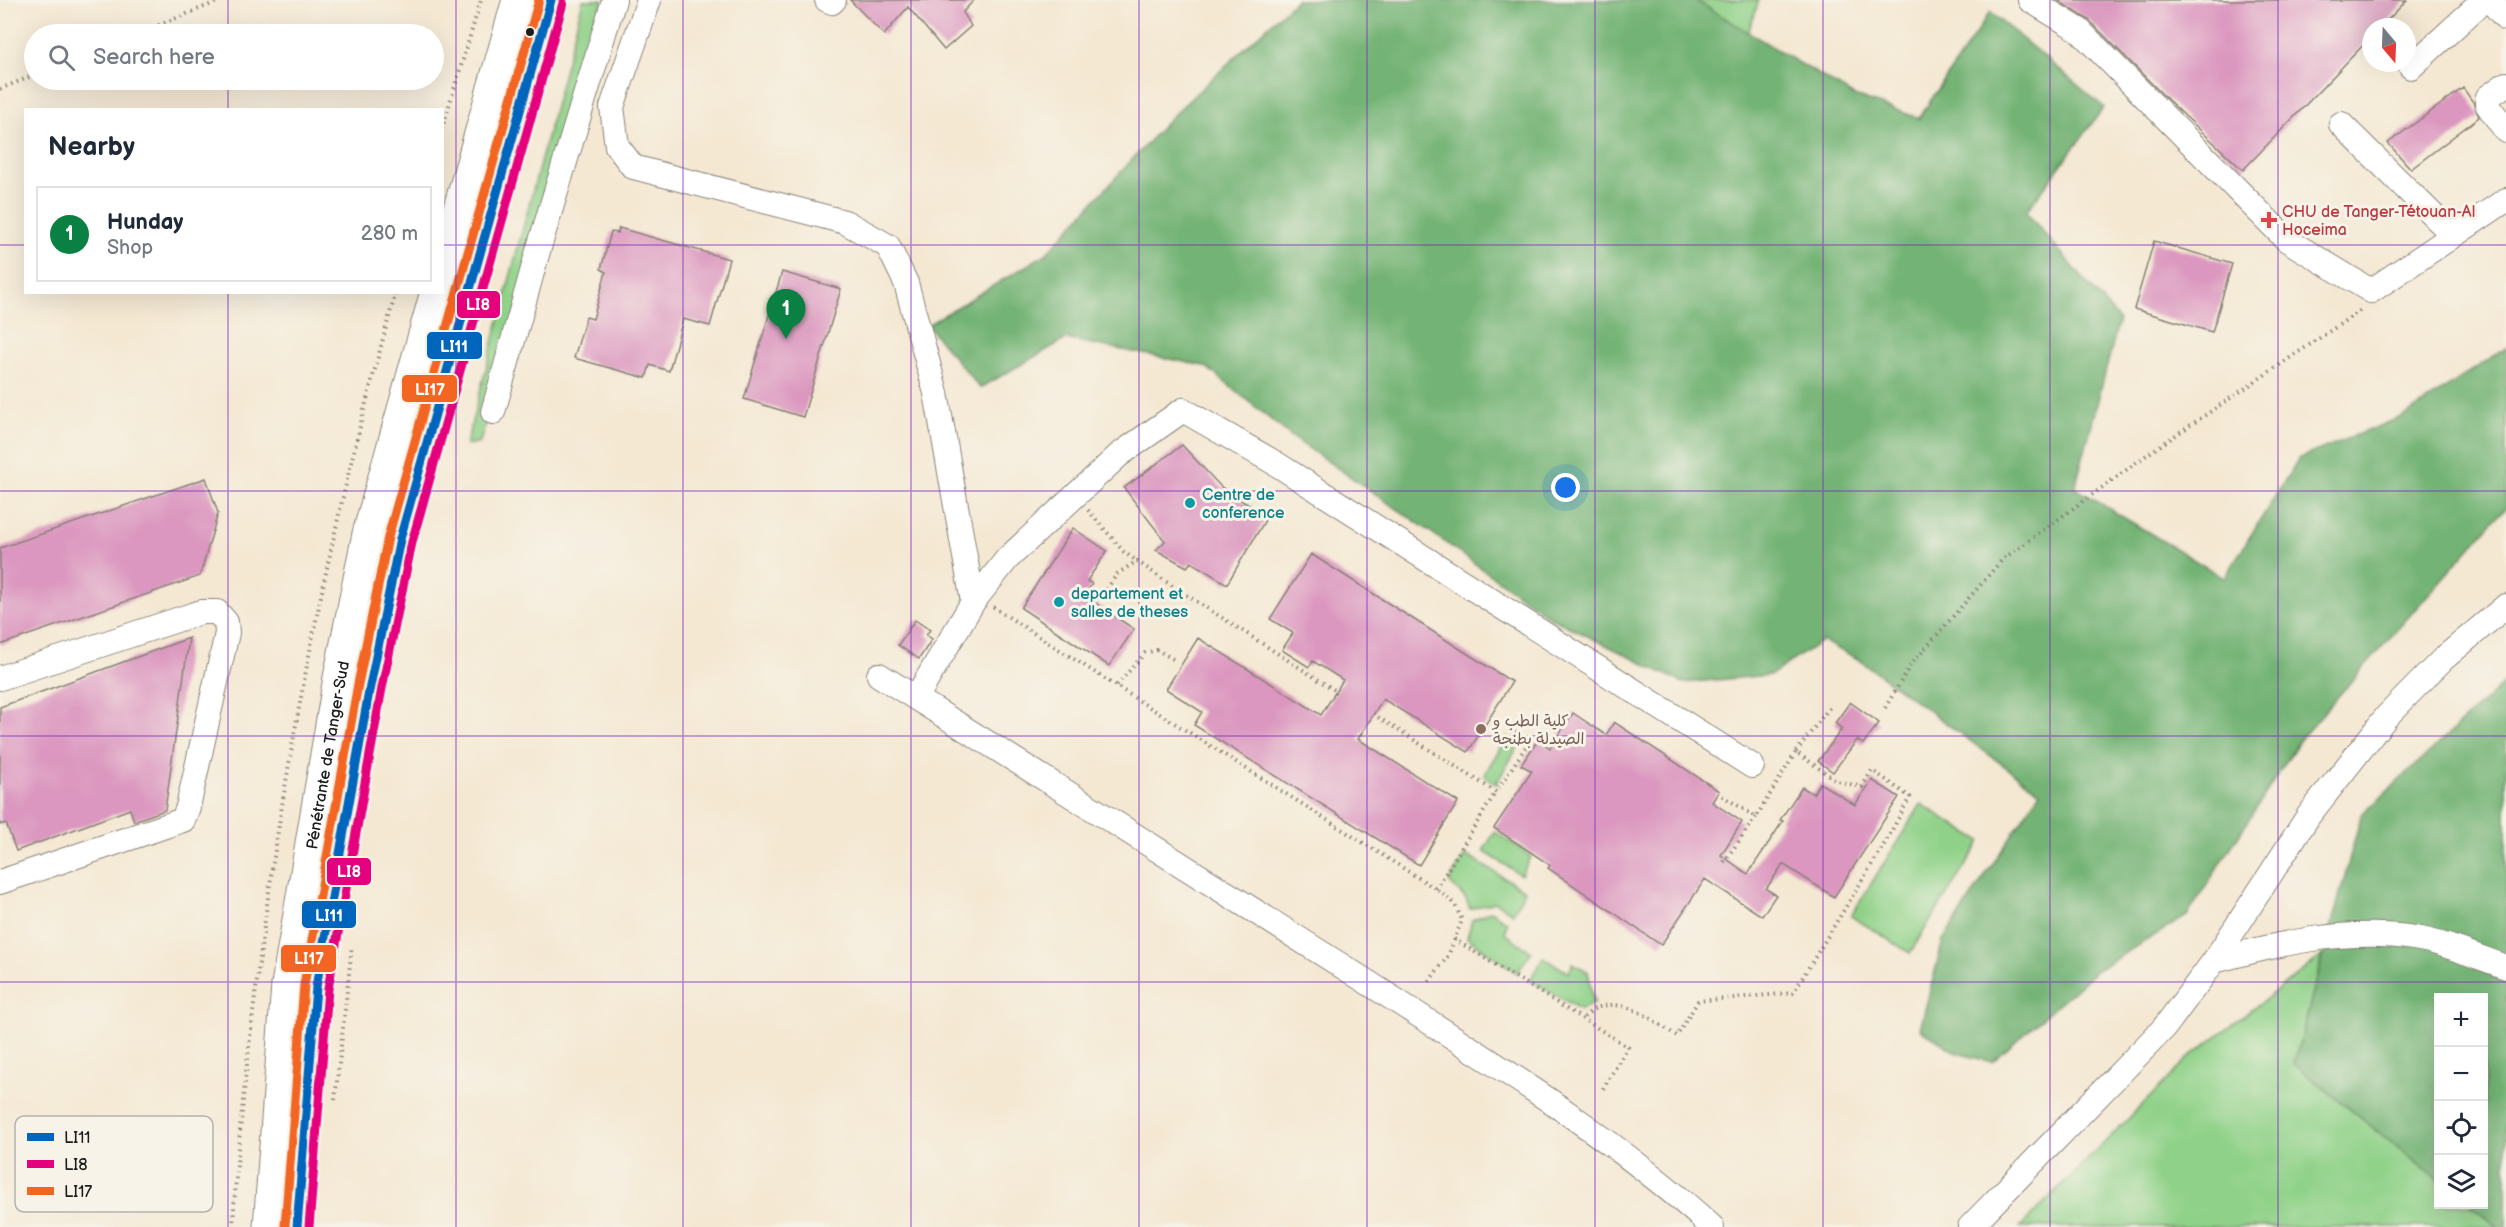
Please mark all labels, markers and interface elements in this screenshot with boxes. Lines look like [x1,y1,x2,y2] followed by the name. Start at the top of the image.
[2362,18,2416,72] north arrow
[24,24,444,90] search box
[524,26,536,38] unlabelled marker
[45,41,78,74] icon: search
[93,44,215,71] text: Search here
[48,132,135,163] text: Nearby
[2282,203,2475,240] place label: CHU de Tanger-Tétouan-Al Hoceima
[107,209,183,236] text: Hunday
[2260,211,2278,229] marker: CHU de Tanger-Tétouan-Al Hoceima
[65,222,74,246] text: 1
[361,222,418,246] text: 280 m
[107,236,153,260] text: Shop
[456,290,501,319] line badge: LI8
[766,290,806,339] pin: 1
[466,296,490,315] text: LI8
[426,331,483,360] line badge: LI11
[440,338,468,357] text: LI11
[401,374,458,403] line badge: LI17
[415,381,445,400] text: LI17
[1551,473,1580,502] your location
[1202,486,1285,523] place label: Centre de conference
[1183,496,1197,510] marker: Centre de conference
[1071,585,1188,622] place label: departement et salles de theses
[1052,595,1066,609] marker: departement et salles de theses
[303,659,354,851] street label: Pénétrante de Tanger-Sud
[1491,712,1585,749] place label: كلية الطب و الصيدلة بطنجة
[1474,722,1488,736] marker: كلية الطب و الصيدلة بطنجة
[326,857,372,886] line badge: LI8
[337,863,361,882] text: LI8
[301,900,357,929] line badge: LI11
[315,907,343,926] text: LI11
[280,944,337,973] line badge: LI17
[294,950,324,969] text: LI17
[2434,993,2488,1209] map controls
[2434,993,2488,1047] button: +
[2434,1047,2488,1101] button: −
[2434,1101,2488,1155] button: locate
[15,1116,213,1212] legend
[64,1129,91,1148] text: LI11
[2434,1155,2488,1209] button: layers
[64,1156,88,1175] text: LI8
[64,1183,92,1202] text: LI17

